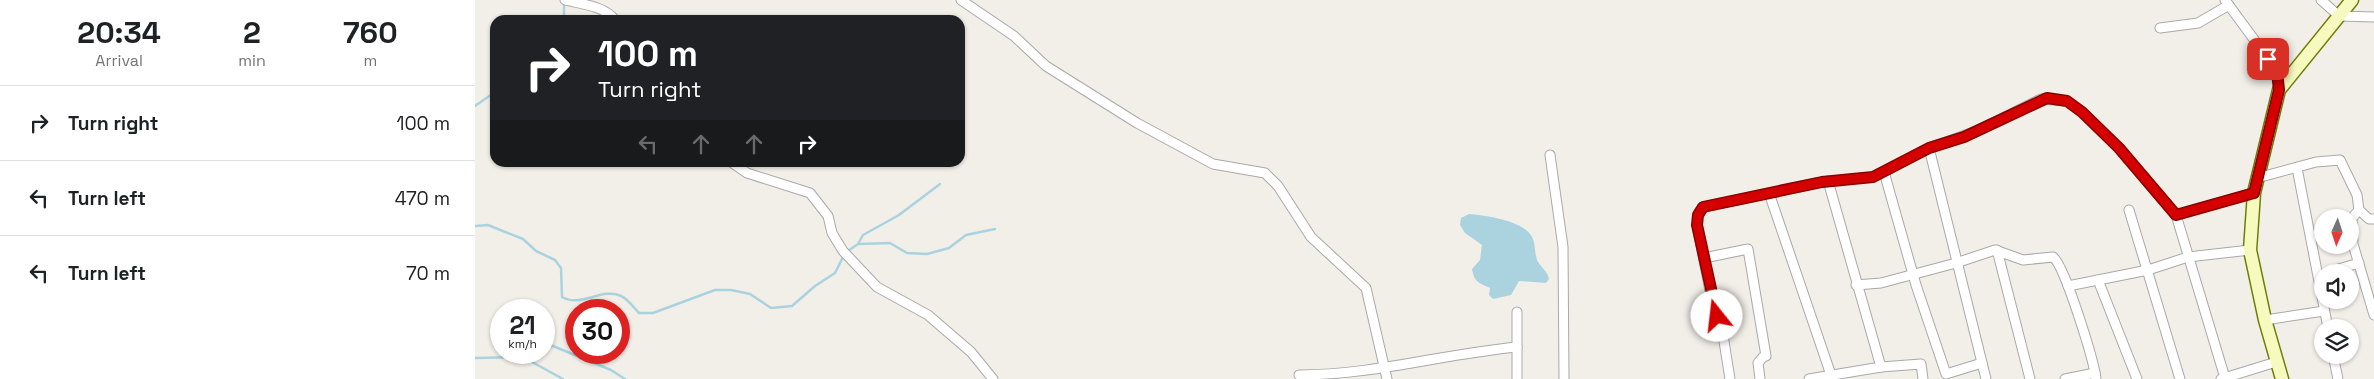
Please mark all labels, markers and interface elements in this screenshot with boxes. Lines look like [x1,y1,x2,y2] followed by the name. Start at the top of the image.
[77,13,161,52] text: 20:34
[243,13,261,52] text: 2
[343,13,398,52] text: 760
[598,32,698,76] text: 100 m
[515,35,580,100] icon: right
[2247,38,2289,80] pin
[2254,45,2282,73] icon: arrive
[95,50,143,71] text: Arrival
[238,50,266,71] text: min
[363,50,377,71] text: m
[598,75,701,103] text: Turn right
[25,109,53,137] icon: right
[68,111,158,136] text: Turn right
[396,111,450,136] text: 100 m
[634,130,662,158] icon: left
[687,130,715,158] icon: ahead
[740,130,768,158] icon: ahead
[793,130,821,158] icon: right
[25,184,53,212] icon: left
[68,186,146,211] text: Turn left
[395,186,450,211] text: 470 m
[2314,209,2359,254] north arrow
[2314,209,2359,364] map controls
[25,259,53,287] icon: left
[68,261,146,286] text: Turn left
[406,261,450,286] text: 70 m
[2314,264,2359,309] button: sound
[1690,289,1742,341] position arrow
[565,299,630,364] speed limit sign: 30
[509,309,536,341] text: 21
[2314,319,2359,364] button: layers
[508,336,537,352] text: km/h

